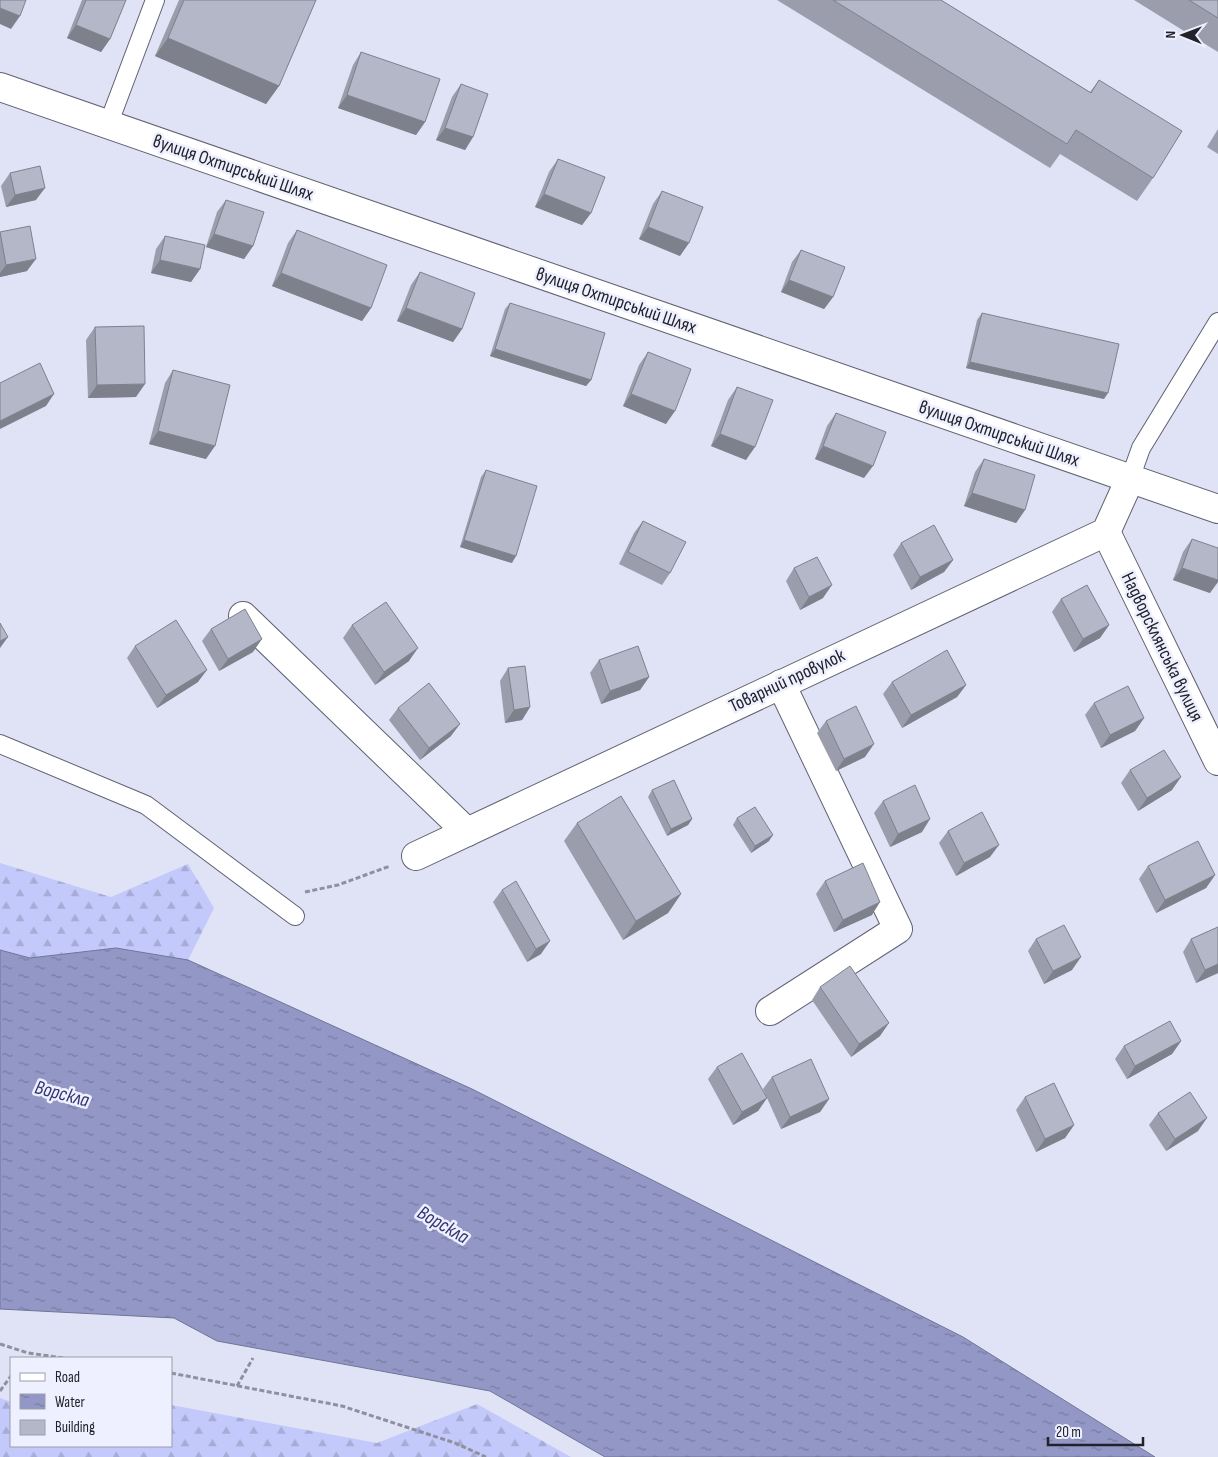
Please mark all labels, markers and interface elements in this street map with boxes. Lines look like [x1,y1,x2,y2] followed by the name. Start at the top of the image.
[1158,10,1208,60] north arrow
[1162,31,1179,39] text: N
[150,130,316,206] street label: вулиця Охтирський Шлях
[533,263,699,339] street label: вулиця Охтирський Шлях
[916,396,1082,472] street label: вулиця Охтирський Шлях
[1116,569,1208,725] street label: Надворсклянська вулиця
[725,644,849,718] street label: Товарний провулок
[32,1075,92,1113] water label: Ворскла
[413,1201,473,1249] water label: Ворскла
[10,1357,172,1447] legend
[55,1368,80,1387] text: Road
[55,1393,86,1412] text: Water
[1048,1414,1143,1446] scale bar
[55,1418,95,1437] text: Building
[1056,1423,1081,1442] text: 20 m

